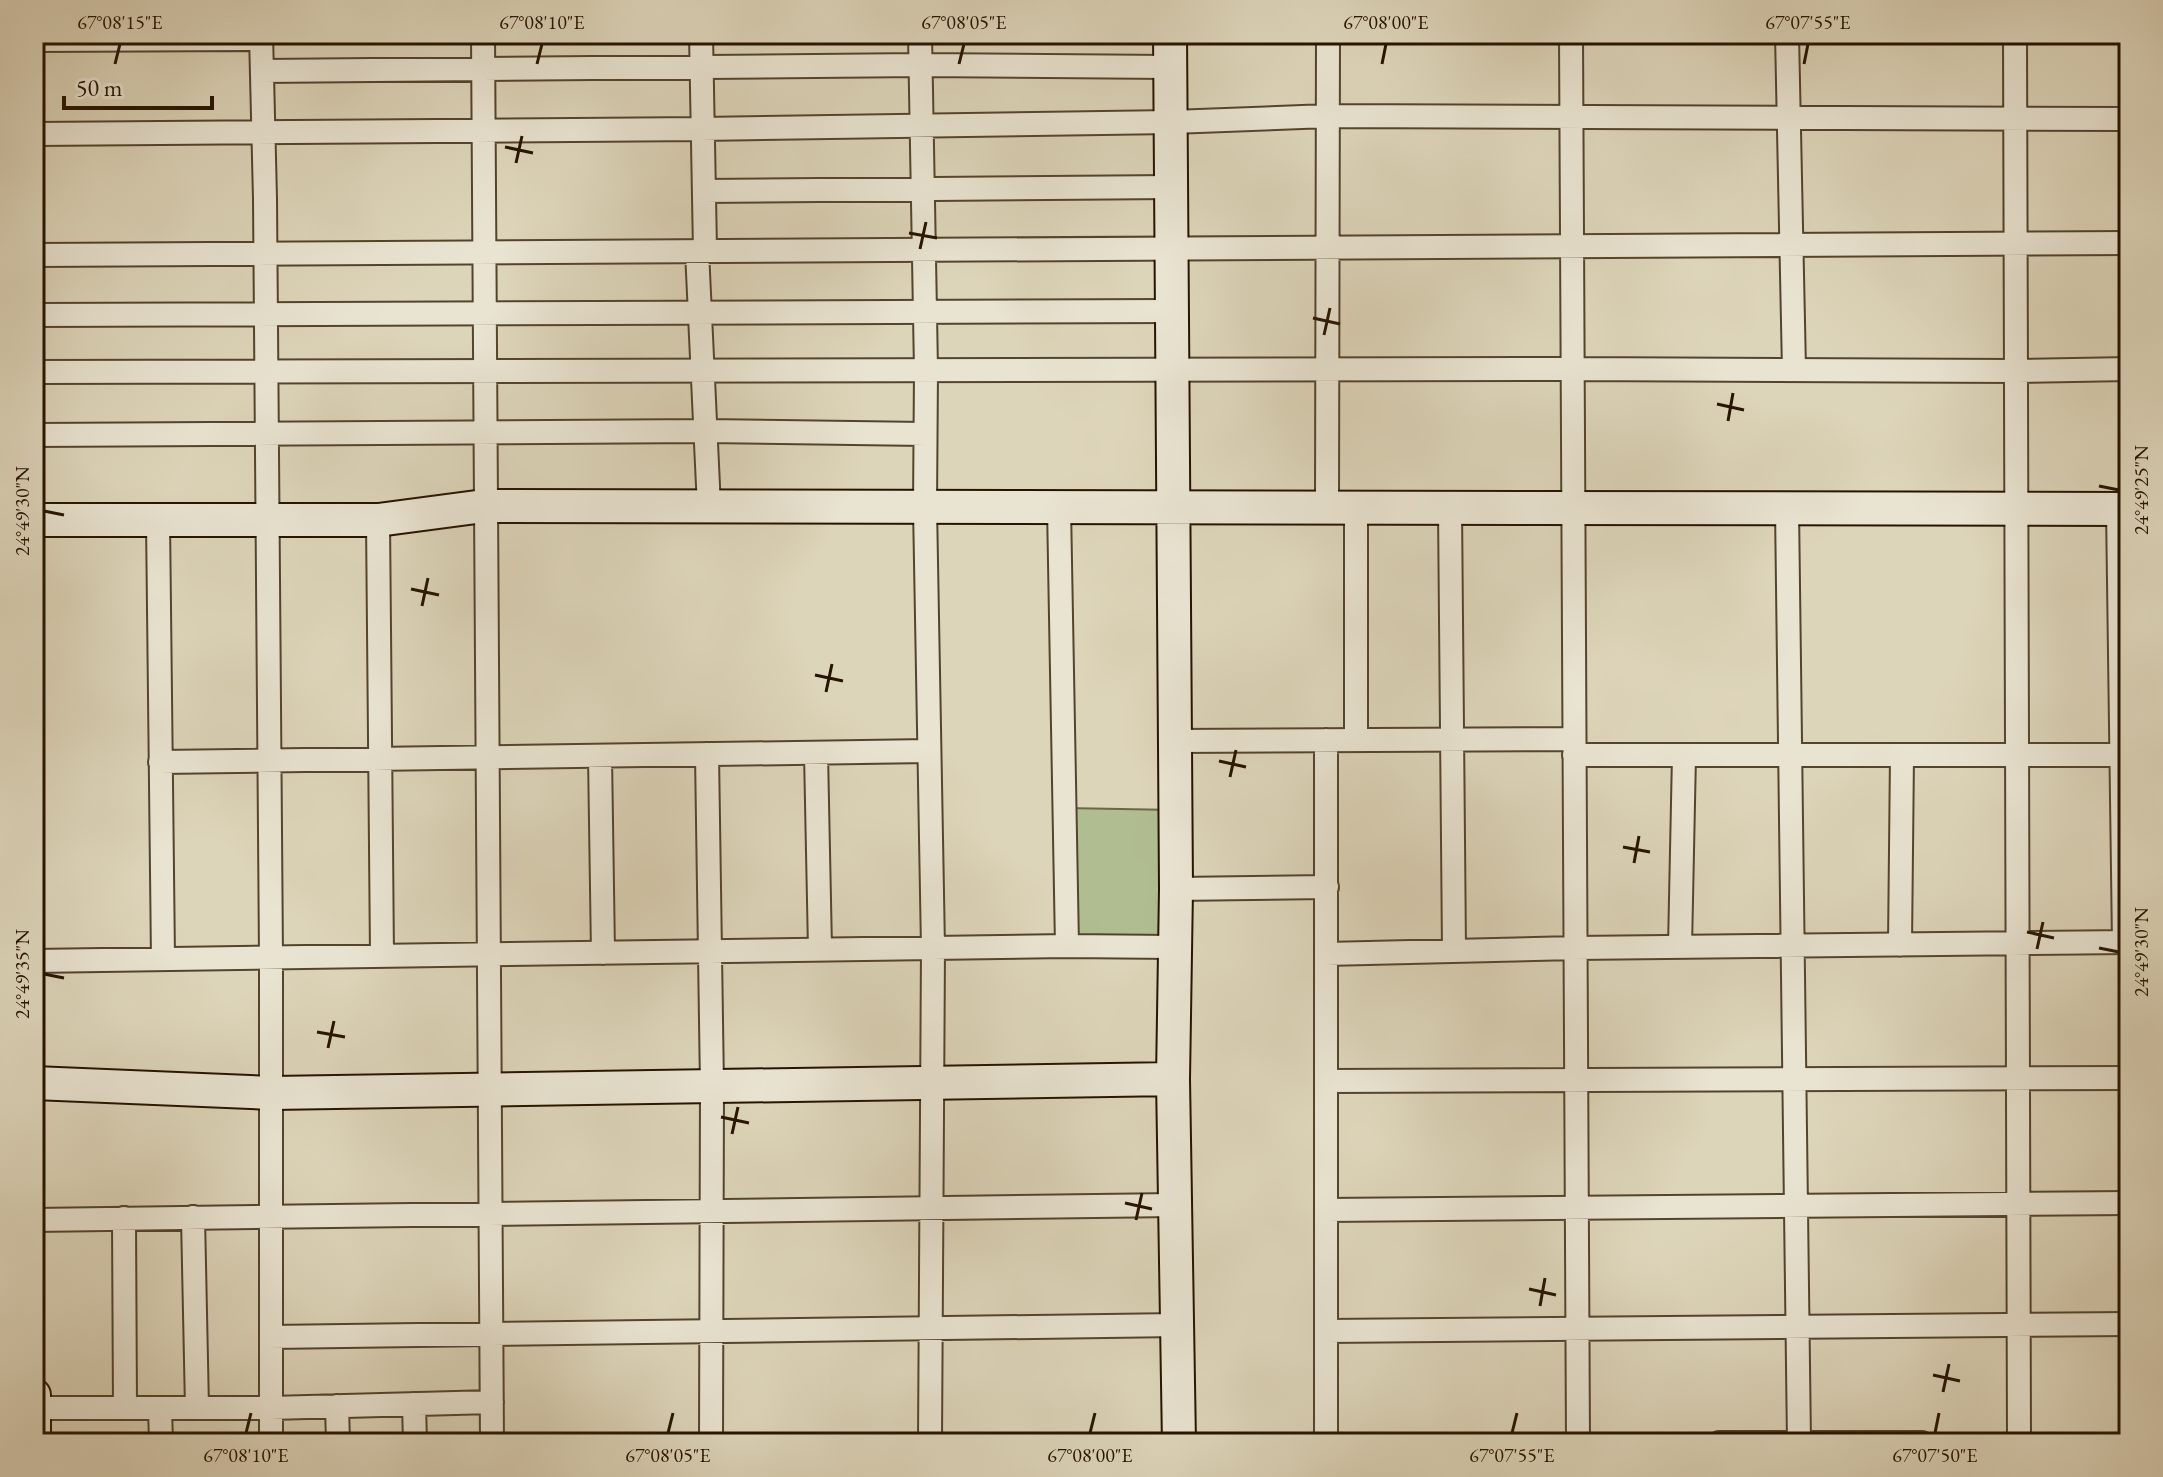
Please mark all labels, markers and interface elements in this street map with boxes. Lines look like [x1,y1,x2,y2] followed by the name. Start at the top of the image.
[77,9,163,35] text: 67°08'15"E
[499,9,585,35] text: 67°08'10"E
[921,9,1007,35] text: 67°08'05"E
[1343,9,1429,35] text: 67°08'00"E
[1765,9,1851,35] text: 67°07'55"E
[64,60,212,110] scale bar
[76,72,123,103] text: 50 m
[2128,445,2154,535] text: 24°49'25"N
[9,466,35,556] text: 24°49'30"N
[2128,907,2154,997] text: 24°49'30"N
[9,929,35,1019] text: 24°49'35"N
[203,1442,289,1468] text: 67°08'10"E
[625,1442,711,1468] text: 67°08'05"E
[1047,1442,1133,1468] text: 67°08'00"E
[1469,1442,1555,1468] text: 67°07'55"E
[1892,1442,1978,1468] text: 67°07'50"E

